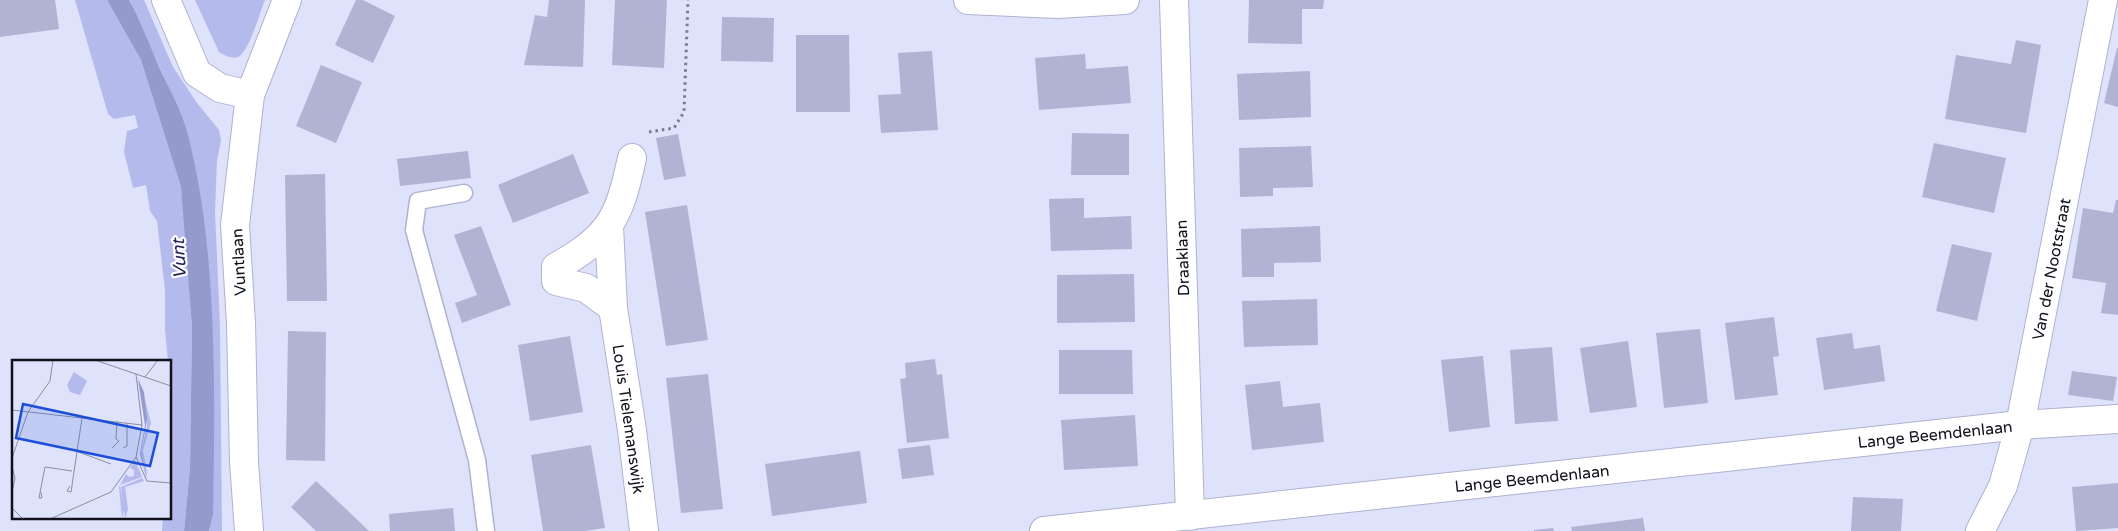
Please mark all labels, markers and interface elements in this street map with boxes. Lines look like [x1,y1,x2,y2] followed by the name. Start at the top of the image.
[2028,196,2076,342] street label: Van der Nootstraat
[1172,219,1194,297] street label: Draaklaan
[227,228,251,296] street label: Vuntlaan
[167,236,191,280] water label: Vunt
[608,343,648,495] street label: Louis Tielemanswijk
[12,360,171,518] inset map
[1857,417,2014,453] street label: Lange Beemdenlaan
[1454,461,1611,497] street label: Lange Beemdenlaan

